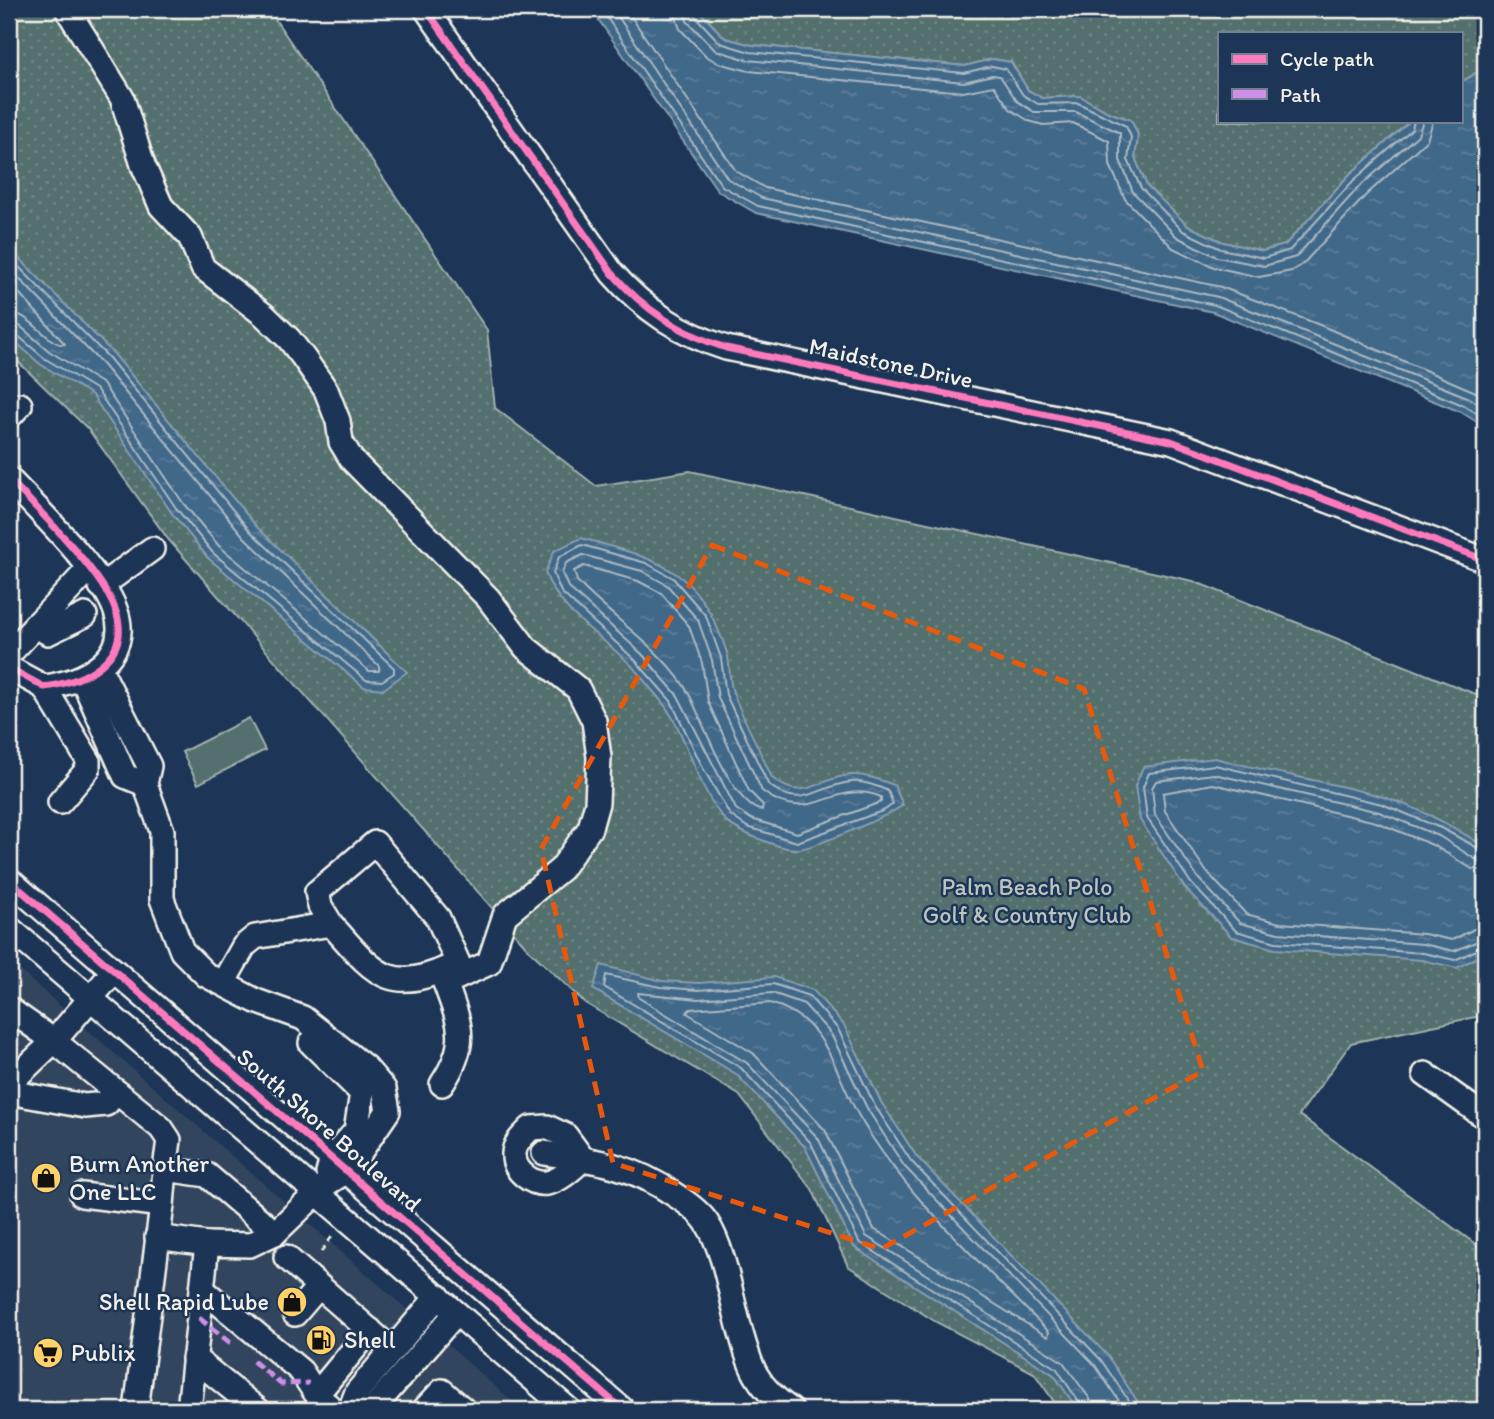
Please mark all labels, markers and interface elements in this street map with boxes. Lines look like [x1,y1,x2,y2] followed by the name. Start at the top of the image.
[1218,32,1462,122] legend
[1280,46,1374,71] text: Cycle path
[1280,82,1321,107] text: Path
[806,331,976,394] street label: Maidstone Drive
[923,872,1131,929] park label: Palm Beach Polo Golf & Country Club
[231,1042,428,1218] street label: South Shore Boulevard
[69,1149,210,1206] place label: Burn Another One LLC
[29,1161,63,1195] shop icon: Burn Another One LLC
[275,1285,309,1319] shop icon: Shell Rapid Lube
[99,1287,269,1316] place label: Shell Rapid Lube
[304,1323,338,1357] fuel station icon: Shell
[344,1325,396,1354] place label: Shell
[31,1336,65,1370] supermarket icon: Publix
[71,1338,135,1367] place label: Publix

